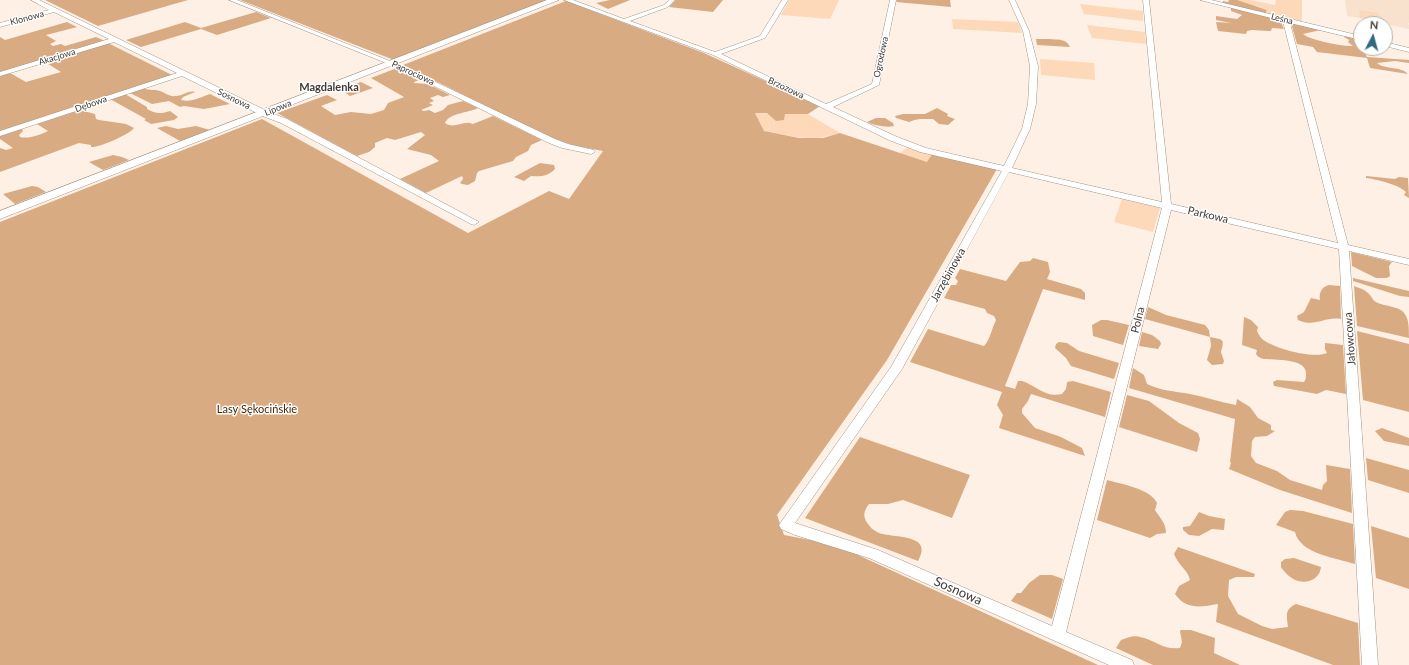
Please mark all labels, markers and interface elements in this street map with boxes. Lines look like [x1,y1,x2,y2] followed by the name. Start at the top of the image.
[9,8,45,28] street label: Klonowa
[1270,11,1294,27] street label: Leśna
[1353,16,1393,56] north arrow
[1369,18,1379,31] text: N
[871,36,891,78] street label: Ogrodowa
[37,46,77,68] street label: Akacjowa
[390,58,436,88] street label: Paprociowa
[766,75,806,101] street label: Brzozowa
[299,80,359,94] district label: Magdalenka
[216,86,252,112] street label: Sosnowa
[74,94,108,114] street label: Dębowa
[263,98,293,118] street label: Lipowa
[1186,204,1230,226] street label: Parkowa
[928,246,968,304] street label: Jarzębinowa
[1128,305,1148,335] street label: Polna
[1342,312,1358,366] street label: Jałowcowa
[217,402,297,416] park label: Lasy Sękocińskie
[931,573,985,609] street label: Sosnowa

